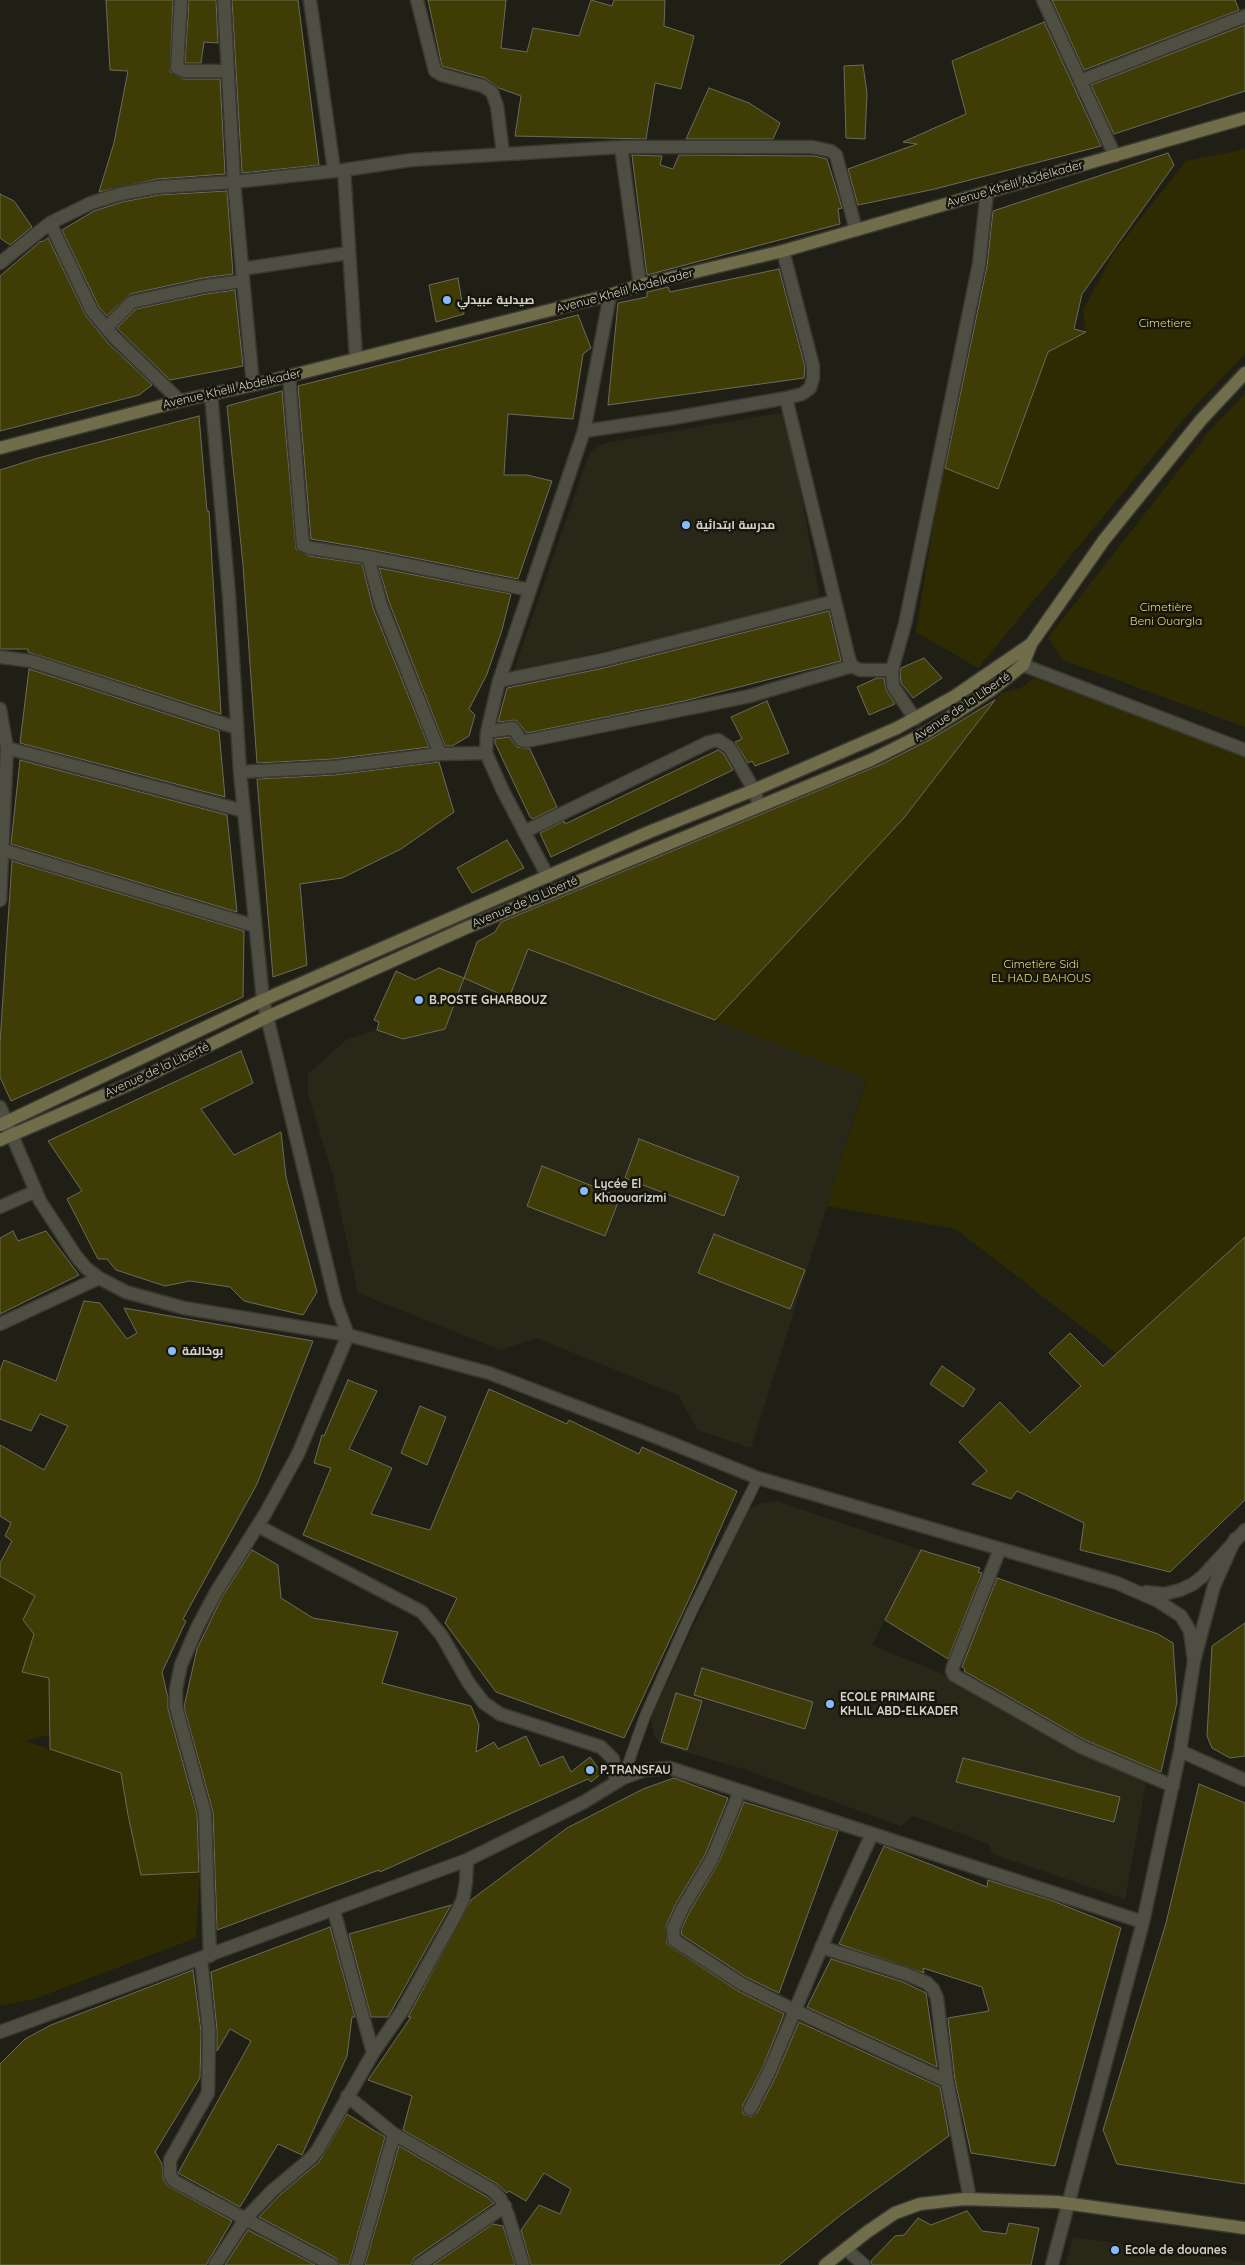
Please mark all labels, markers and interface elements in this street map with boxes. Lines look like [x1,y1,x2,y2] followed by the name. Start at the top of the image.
[945,158,1085,210] street label: Avenue Khelil Abdelkader
[555,266,695,316] street label: Avenue Khelil Abdelkader
[457,293,534,307] place label: صيدلية عبيدلي
[441,294,453,306] marker: صيدلية عبيدلي
[1139,316,1191,330] park label: Cimetiere
[161,366,303,412] street label: Avenue Khelil Abdelkader
[696,518,775,532] place label: مدرسة ابتدائية
[680,519,692,531] marker: مدرسة ابتدائية
[1130,600,1202,628] park label: Cimetière Beni Ouargla
[911,669,1013,745] street label: Avenue de la Liberté
[470,873,580,931] street label: Avenue de la Liberté
[991,957,1091,985] park label: Cimetière Sidi EL HADJ BAHOUS
[429,993,547,1007] place label: B.POSTE GHARBOUZ
[413,994,425,1006] marker: B.POSTE GHARBOUZ
[103,1040,211,1100] street label: Avenue de la Liberté
[594,1177,666,1205] place label: Lycée El Khaouarizmi
[578,1185,590,1197] marker: Lycée El Khaouarizmi
[182,1344,223,1358] place label: بوخالفة
[166,1345,178,1357] marker: بوخالفة
[840,1690,958,1718] place label: ECOLE PRIMAIRE KHLIL ABD-ELKADER
[824,1698,836,1710] marker: ECOLE PRIMAIRE KHLIL ABD-ELKADER
[600,1763,671,1777] place label: P.TRANSFAU
[584,1764,596,1776] marker: P.TRANSFAU
[1125,2243,1227,2257] place label: Ecole de douanes
[1109,2244,1121,2256] marker: Ecole de douanes

